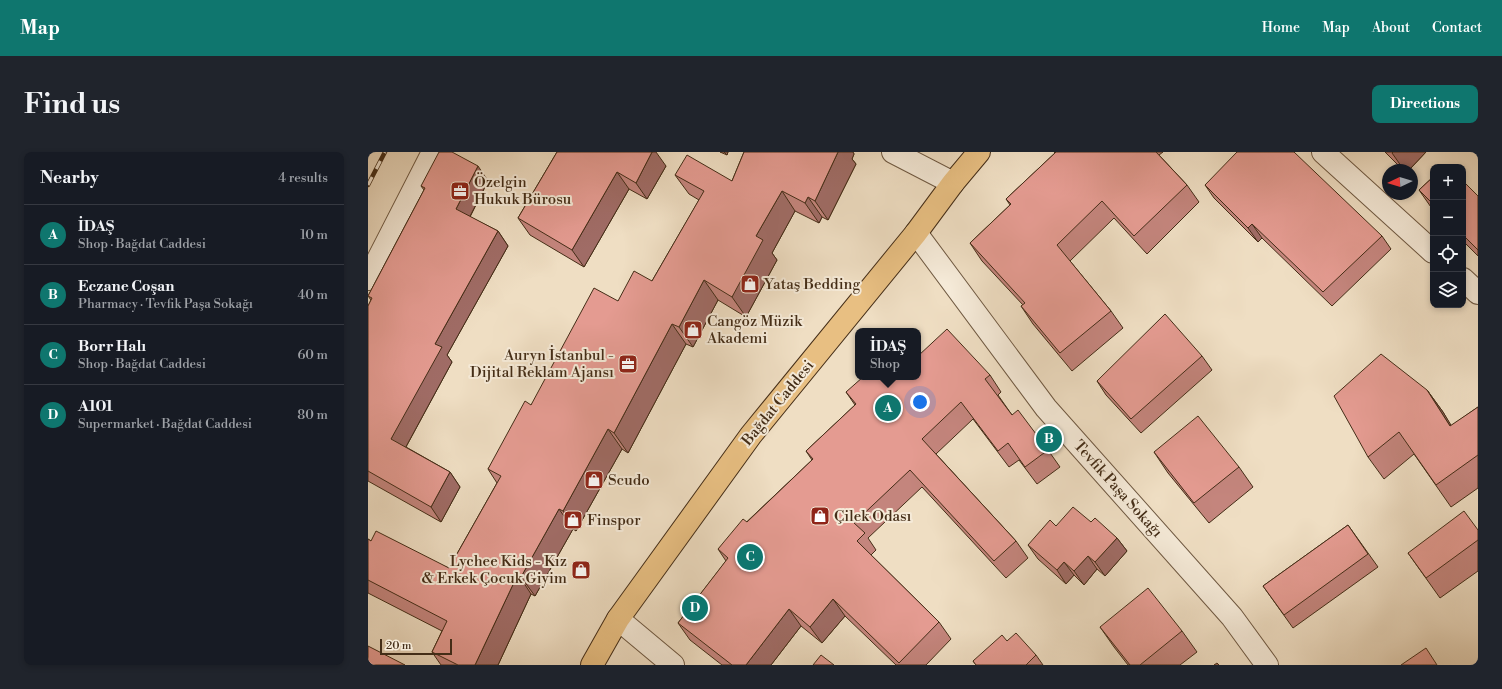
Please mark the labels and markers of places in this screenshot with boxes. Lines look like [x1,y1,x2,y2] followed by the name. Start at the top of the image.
[474,172,572,209] place label: Özelgin Hukuk Bürosu
[449,180,471,202] office icon: Özelgin Hukuk Bürosu
[739,273,761,295] shop icon: Yataş Bedding
[763,275,861,294] place label: Yataş Bedding
[706,312,803,348] place label: Cangöz Müzik Akademi
[682,319,704,341] shop icon: Cangöz Müzik Akademi
[470,345,614,382] place label: Auryn İstanbul - Dijital Reklam Ajansı
[617,353,639,375] office icon: Auryn İstanbul - Dijital Reklam Ajansı
[875,393,901,423] pin: A
[1036,424,1062,454] pin: B
[583,469,605,491] shop icon: Scudo
[608,471,650,490] place label: Scudo
[809,505,831,527] shop icon: Çilek Odası
[834,507,912,526] place label: Çilek Odası
[562,509,584,531] shop icon: Finspor
[587,511,641,530] place label: Finspor
[737,542,763,572] pin: C
[422,552,567,588] place label: Lychee Kids - Kız & Erkek Çocuk Giyim
[570,559,592,581] shop icon: Lychee Kids - Kız & Erkek Çocuk Giyim
[682,593,708,623] pin: D

